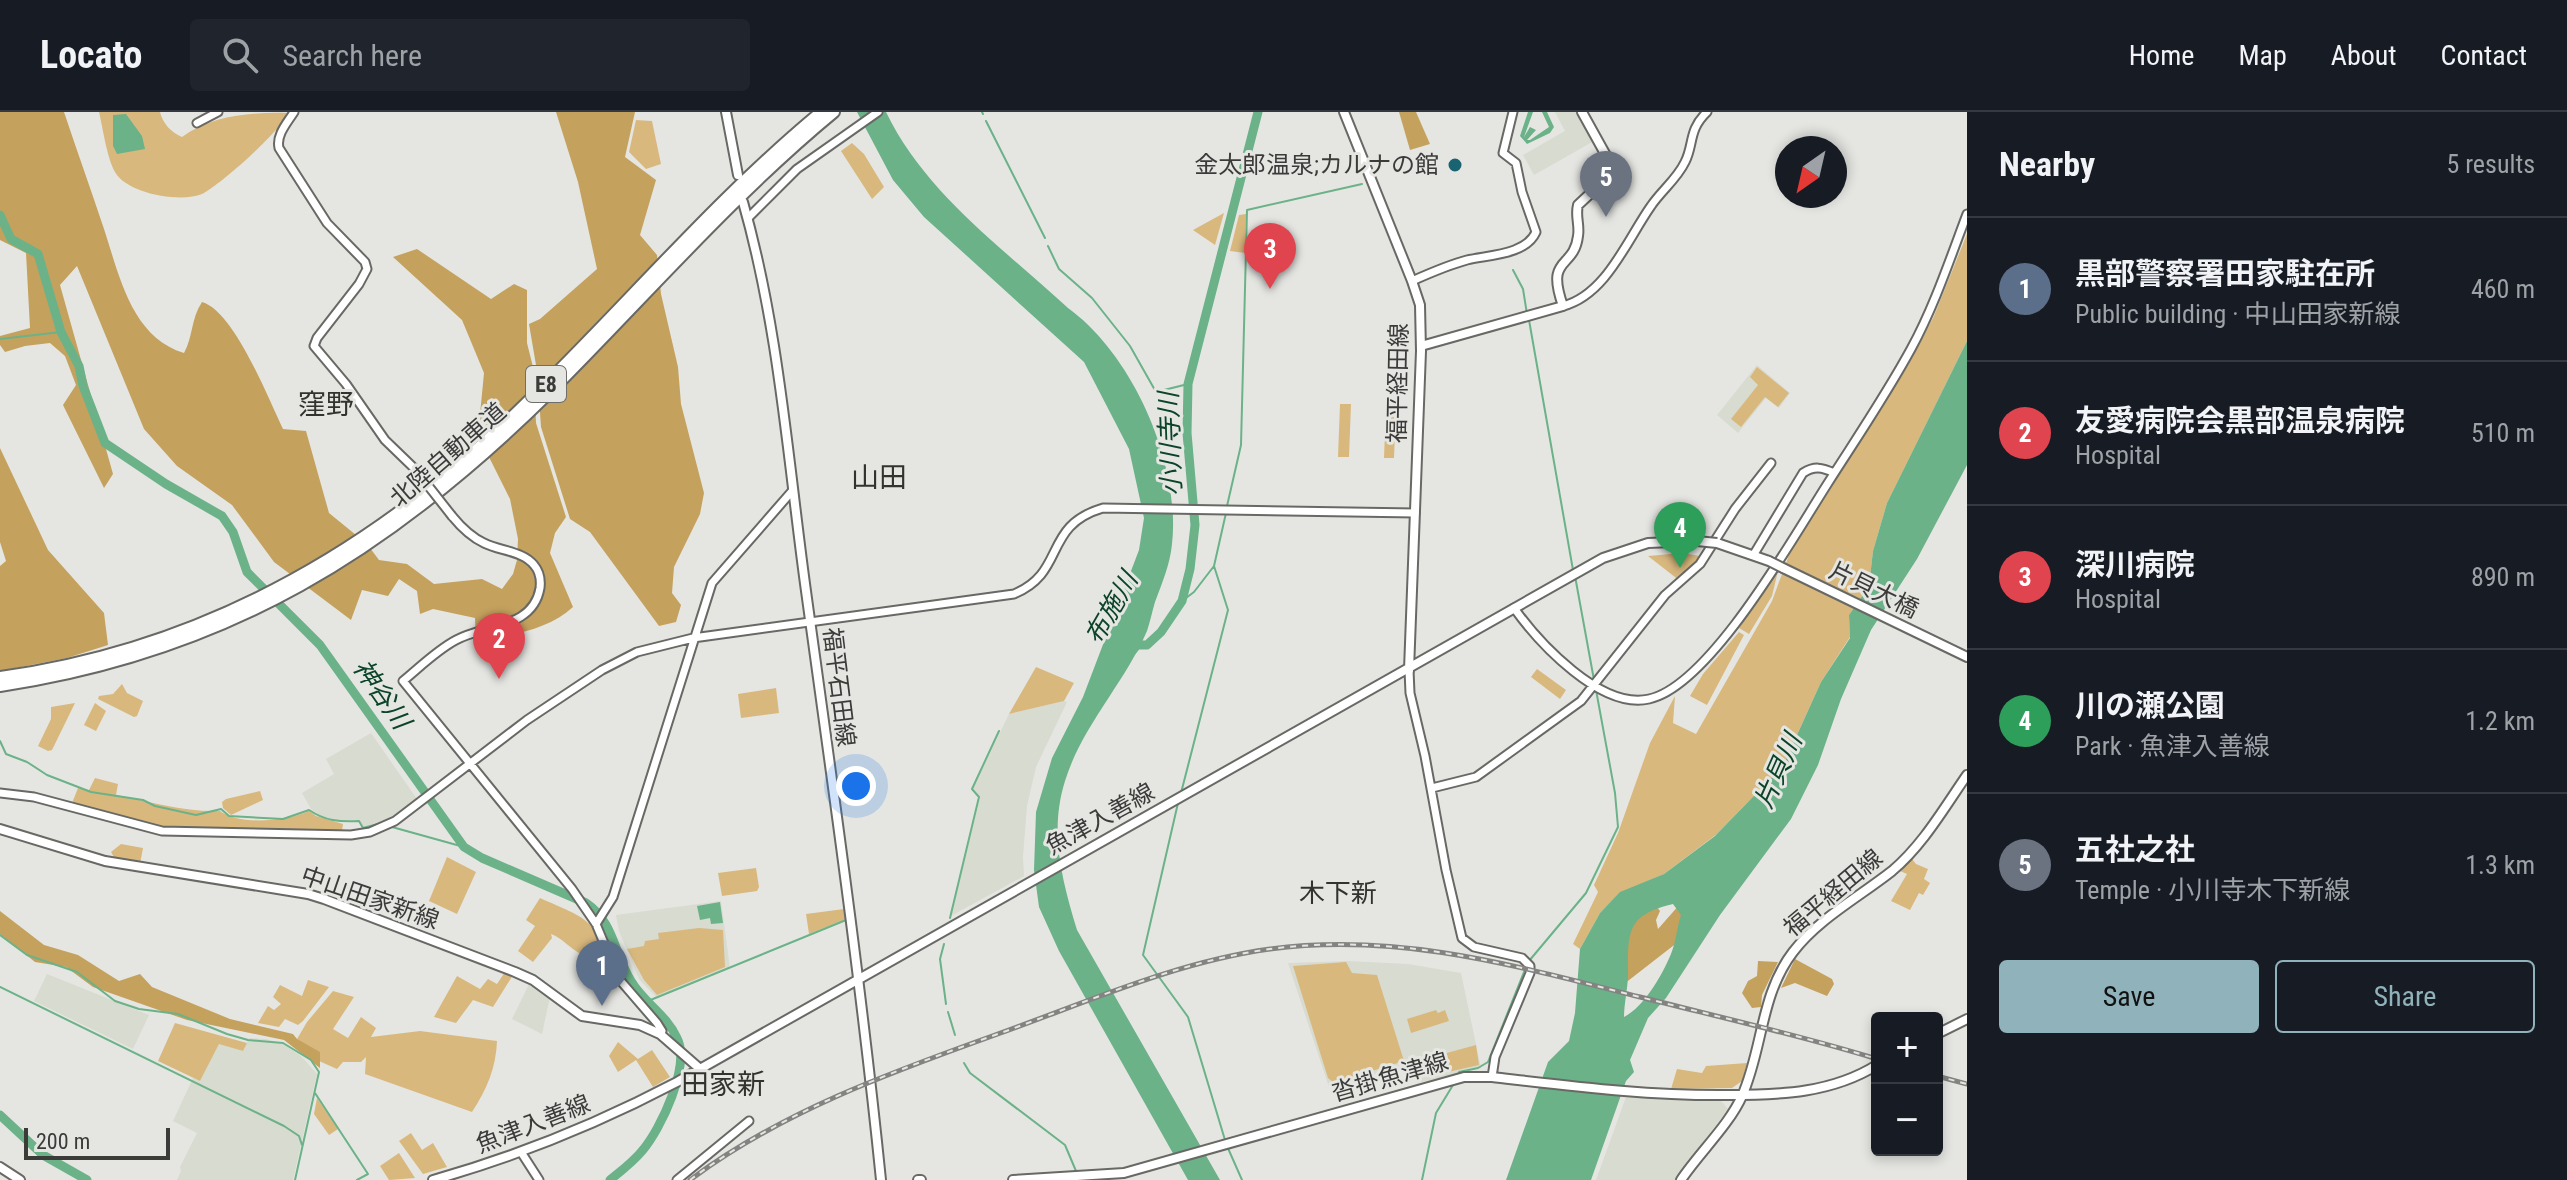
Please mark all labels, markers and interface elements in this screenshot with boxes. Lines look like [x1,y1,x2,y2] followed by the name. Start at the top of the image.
[190,19,750,91] search box
[40,33,142,77] text: Locato
[218,33,262,77] icon: search
[282,38,422,73] text: Search here
[2129,39,2194,72] text: Home
[2238,39,2287,72] text: Map
[2331,39,2397,72] text: About
[2441,39,2527,72] text: Contact
[1775,136,1847,208] north arrow
[1999,144,2095,184] text: Nearby
[2446,149,2535,179] text: 5 results
[1194,151,1439,179] place label: 金太郎温泉;カルナの館
[1580,151,1632,217] pin: 5
[1446,156,1464,174] marker: 金太郎温泉;カルナの館
[1244,223,1296,289] pin: 3
[2075,256,2375,291] text: 黒部警察署田家駐在所
[2018,274,2032,304] text: 1
[2471,274,2535,304] text: 460 m
[2075,299,2401,329] text: Public building · 中山田家新線
[1383,323,1413,443] street label: 福平経田線
[526,366,566,402] road number: E8
[298,388,354,421] district label: 窪野
[1153,389,1187,496] water label: 小川寺川
[384,397,512,513] street label: 北陸自動車道
[2075,403,2405,438] text: 友愛病院会黒部温泉病院
[2018,418,2032,448] text: 2
[2471,418,2535,448] text: 510 m
[2075,440,2161,470] text: Hospital
[851,461,907,494] district label: 山田
[1654,502,1706,568] pin: 4
[2075,547,2195,582] text: 深川病院
[1825,556,1923,624] street label: 片貝大橋
[2018,562,2032,592] text: 3
[2471,562,2535,592] text: 890 m
[1079,564,1145,649] water label: 布施川
[2075,584,2161,614] text: Hospital
[473,613,525,679] pin: 2
[818,626,860,748] street label: 福平石田線
[347,653,418,737] water label: 神谷川
[2075,688,2225,723] text: 川の瀬公園
[2018,706,2032,736] text: 4
[2465,706,2535,736] text: 1.2 km
[1748,727,1809,813] water label: 片貝川
[2075,731,2270,761] text: Park · 魚津入善線
[836,766,876,806] your location
[1041,778,1159,860] street label: 魚津入善線
[2075,832,2195,867] text: 五社之社
[1778,844,1888,942] street label: 福平経田線
[2018,850,2032,880] text: 5
[2465,850,2535,880] text: 1.3 km
[297,861,443,935] street label: 中山田家新線
[2075,875,2350,905] text: Temple · 小川寺木下新線
[1299,878,1377,908] district label: 木下新
[576,940,628,1006] pin: 1
[1999,960,2259,1033] button: Save
[2275,960,2535,1033] button: Share
[1871,1012,1943,1156] map controls
[1871,1012,1943,1084] button: +
[1328,1047,1452,1107] street label: 沓掛魚津線
[681,1068,765,1101] district label: 田家新
[1871,1084,1943,1156] button: −
[472,1089,594,1159] street label: 魚津入善線
[24,1124,170,1160] scale bar
[36,1129,90,1154] text: 200 m

